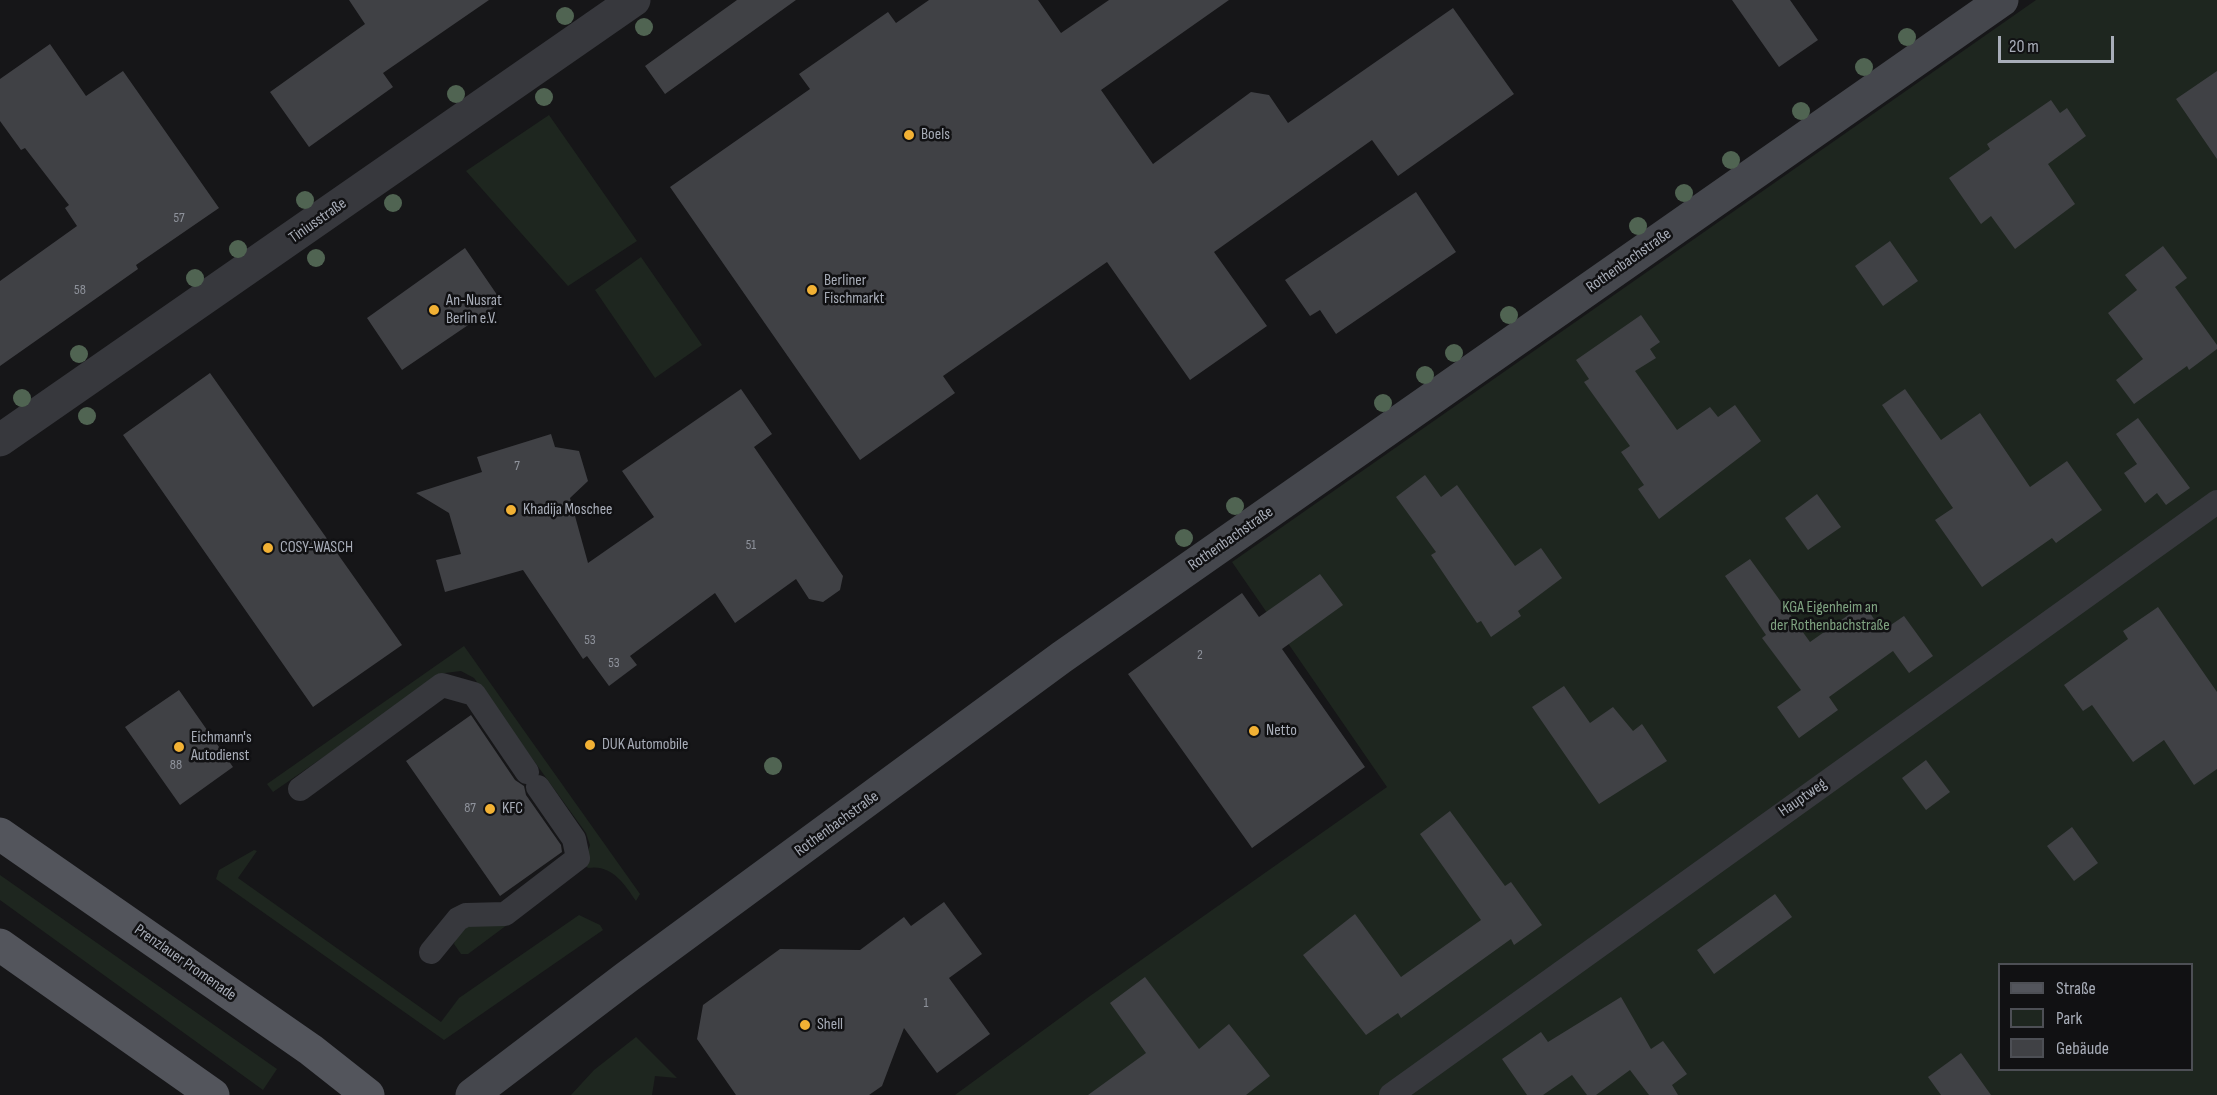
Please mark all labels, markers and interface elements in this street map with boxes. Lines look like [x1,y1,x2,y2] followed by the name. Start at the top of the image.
[2001,24,2116,62] scale bar
[2009,36,2039,57] text: 20 m
[921,125,950,145] place label: Boels
[902,128,916,142] marker: Boels
[286,194,350,248] street label: Tiniusstraße
[173,210,185,226] house number: 57
[1583,225,1675,297] street label: Rothenbachstraße
[824,271,884,309] place label: Berliner Fischmarkt
[74,282,86,298] house number: 58
[805,283,819,297] marker: Berliner Fischmarkt
[446,291,502,329] place label: An-Nusrat Berlin e.V.
[427,303,441,317] marker: An-Nusrat Berlin e.V.
[514,458,520,474] house number: 7
[523,500,613,520] place label: Khadija Moschee
[504,503,518,517] marker: Khadija Moschee
[1185,503,1277,575] street label: Rothenbachstraße
[746,537,756,553] house number: 51
[280,538,353,558] place label: COSY-WASCH
[261,541,275,555] marker: COSY-WASCH
[1770,598,1890,636] park label: KGA Eigenheim an der Rothenbachstraße
[584,632,596,648] house number: 53
[1197,647,1203,663] house number: 2
[608,655,620,671] house number: 53
[1266,721,1297,741] place label: Netto
[1247,724,1261,738] marker: Netto
[191,728,252,766] place label: Eichmann's Autodienst
[602,735,688,755] place label: DUK Automobile
[583,738,597,752] marker: DUK Automobile
[172,740,186,754] marker: Eichmann's Autodienst
[170,757,182,773] house number: 88
[1775,775,1831,821] street label: Hauptweg
[791,787,883,861] street label: Rothenbachstraße
[502,799,523,819] place label: KFC
[464,800,476,816] house number: 87
[483,802,497,816] marker: KFC
[130,921,240,1005] street label: Prenzlauer Promenade
[1998,963,2193,1071] legend
[2056,978,2096,999] text: Straße
[924,995,928,1011] house number: 1
[2056,1008,2082,1029] text: Park
[817,1015,843,1035] place label: Shell
[798,1018,812,1032] marker: Shell
[2056,1038,2109,1059] text: Gebäude

